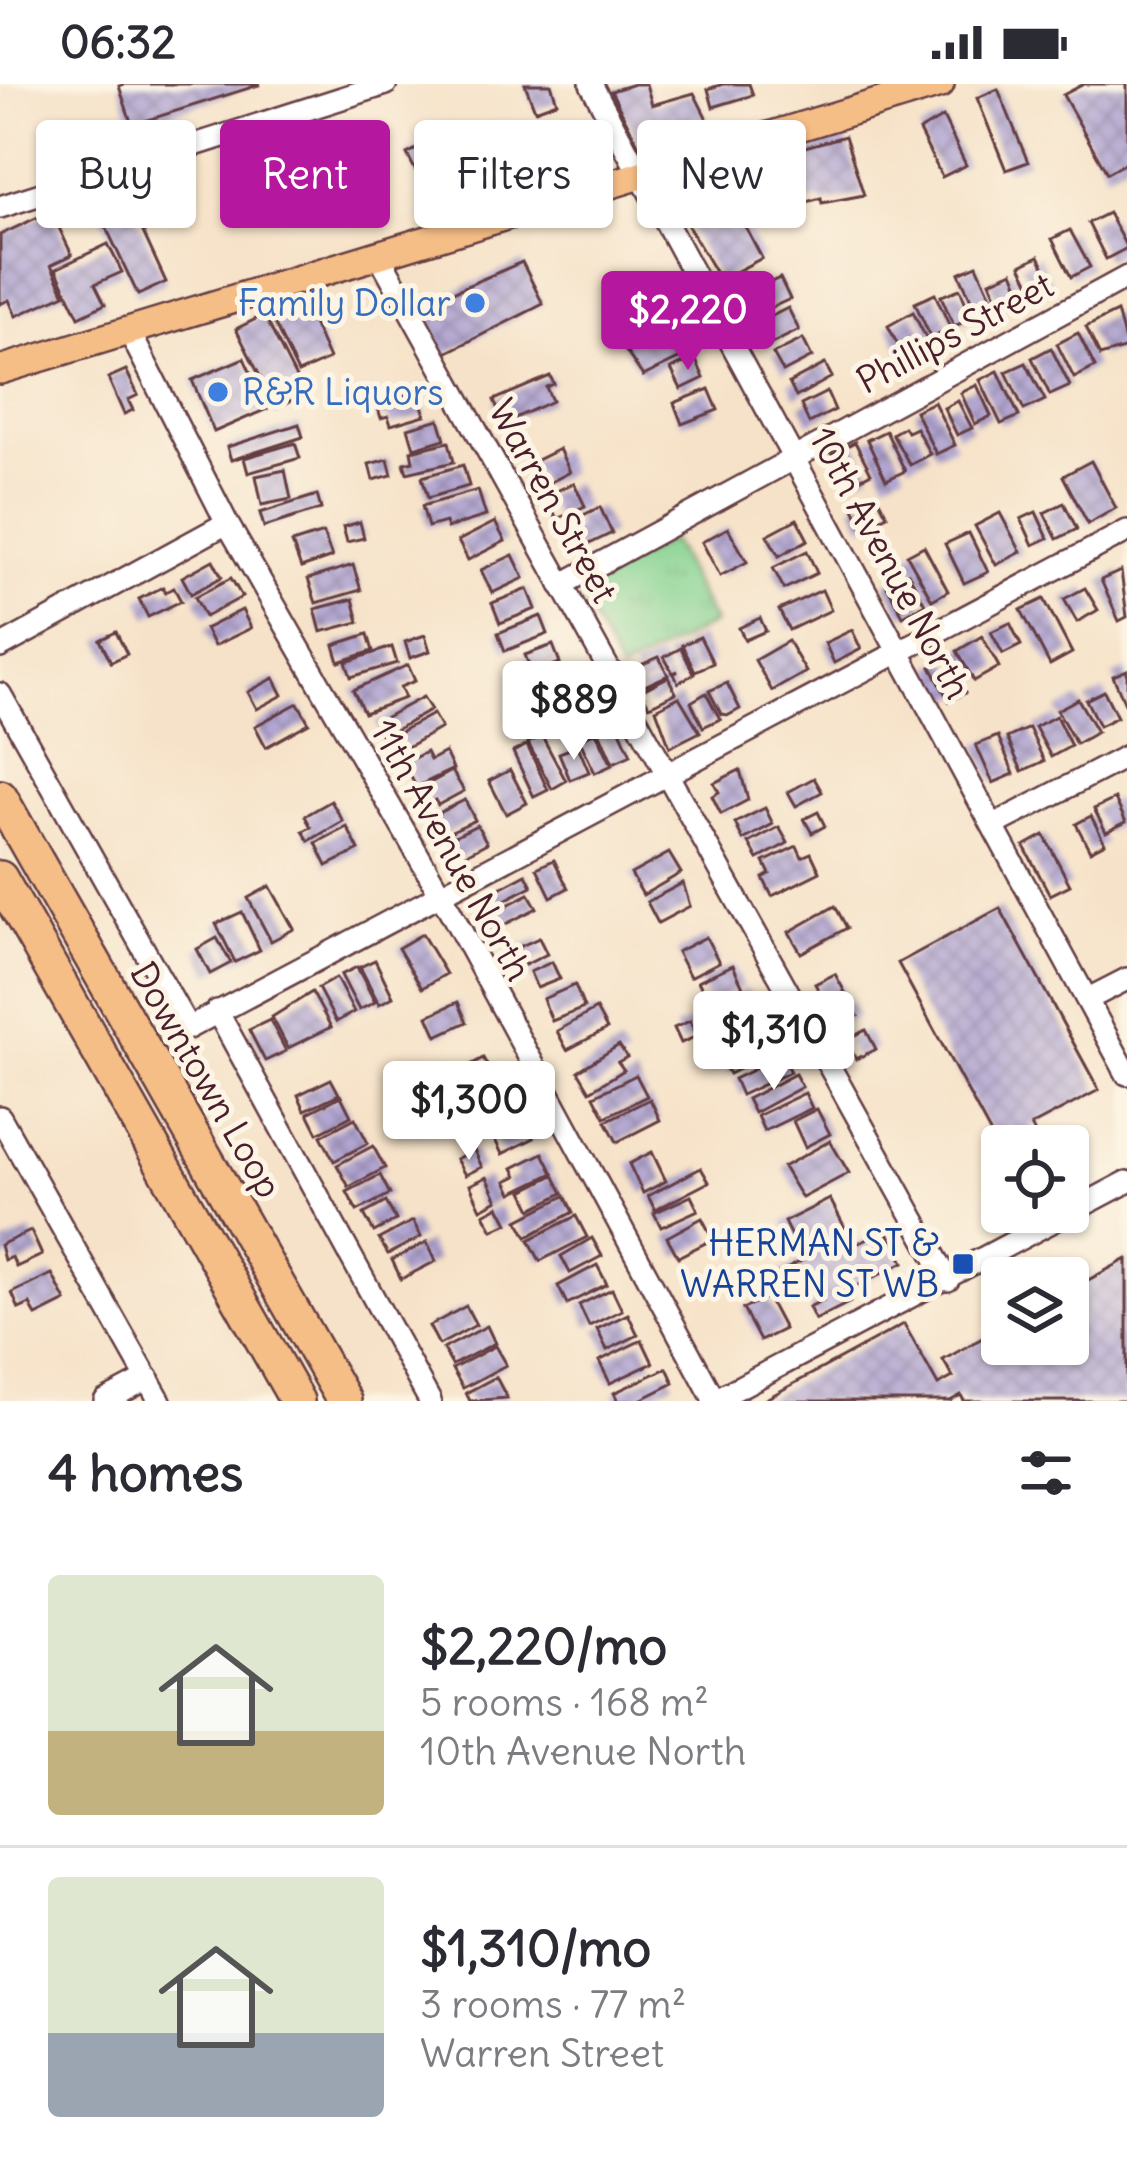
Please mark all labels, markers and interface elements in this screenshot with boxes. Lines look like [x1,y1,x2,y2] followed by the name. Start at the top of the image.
[60,14,176,70] text: 06:32
[36,120,196,228] chip: Buy
[220,120,390,228] chip: Rent
[414,120,613,228] chip: Filters
[637,120,806,228] chip: New
[849,262,1061,404] street label: Phillips Street
[590,271,786,373] pin: $2,220
[238,281,451,326] place label: Family Dollar
[628,285,748,334] text: $2,220
[462,290,488,316] marker: Family Dollar
[242,370,444,415] place label: R&R Liquors
[205,379,231,405] marker: R&R Liquors
[479,392,627,610] street label: Warren Street
[799,420,981,706] street label: 10th Avenue North
[503,661,645,763] pin: $889
[530,675,618,724] text: $889
[361,712,541,988] street label: 11th Avenue North
[120,954,292,1206] street label: Downtown Loop
[676,991,872,1093] pin: $1,310
[720,1005,828,1054] text: $1,310
[371,1061,567,1163] pin: $1,300
[410,1075,528,1124] text: $1,300
[981,1125,1089,1365] map controls
[981,1125,1089,1233] button: locate
[680,1221,939,1307] place label: HERMAN ST & WARREN ST WB
[950,1251,976,1277] marker: HERMAN ST & WARREN ST WB
[981,1257,1089,1365] button: layers
[1013,1440,1079,1506] icon: filters
[48,1441,243,1505] text: 4 homes
[420,1614,667,1678] text: $2,220/mo
[144,1623,288,1767] icon: home
[420,1678,709,1727] text: 5 rooms · 168 m²
[420,1727,746,1776] text: 10th Avenue North
[420,1916,651,1980] text: $1,310/mo
[144,1925,288,2069] icon: home
[420,1980,686,2029] text: 3 rooms · 77 m²
[420,2029,664,2078] text: Warren Street

